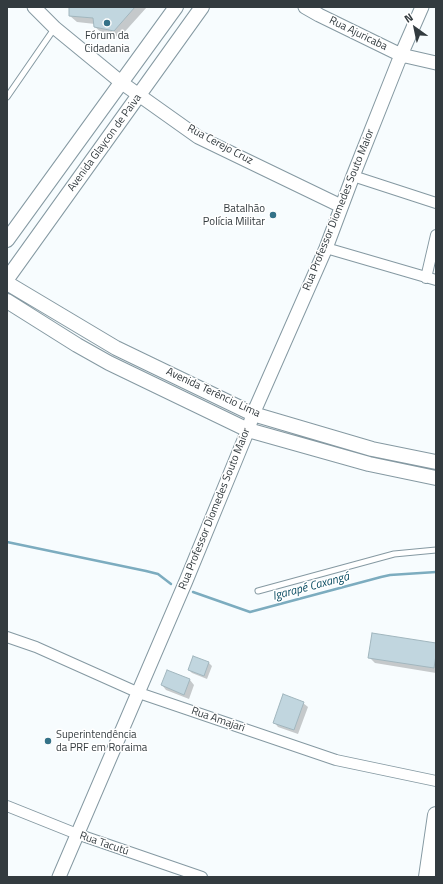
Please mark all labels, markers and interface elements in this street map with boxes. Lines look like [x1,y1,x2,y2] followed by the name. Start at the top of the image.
[395,8,435,48] north arrow
[401,9,416,27] text: N
[327,14,389,54] street label: Rua Ajuricaba
[102,18,112,28] marker: Fórum da Cidadania
[85,29,129,55] place label: Fórum da Cidadania
[65,92,145,194] street label: Avenida Glaycon de Paiva
[185,122,255,168] street label: Rua Cerejo Cruz
[300,127,378,293] street label: Rua Professor Diomedes Souto Maior
[203,202,265,228] place label: Batalhão Polícia Militar
[268,210,278,220] marker: Batalhão Polícia Militar
[164,365,262,421] street label: Avenida Terêncio Lima
[176,426,254,592] street label: Rua Professor Diomedes Souto Maior
[271,570,351,604] water label: Igarapé Caxangá
[189,705,247,735] street label: Rua Amajari
[56,728,147,754] place label: Superintendência da PRF em Roraima
[43,736,53,746] marker: Superintendência da PRF em Roraima
[78,829,130,859] street label: Rua Tacutú

